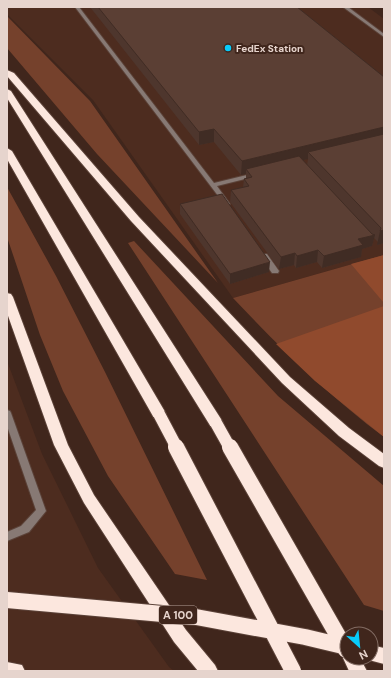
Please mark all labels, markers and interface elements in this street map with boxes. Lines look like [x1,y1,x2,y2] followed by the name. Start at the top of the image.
[236,42,303,55] place label: FedEx Station
[223,43,233,53] marker: FedEx Station
[159,606,197,624] road number: A 100
[339,626,379,666] north arrow
[357,647,370,663] text: N

